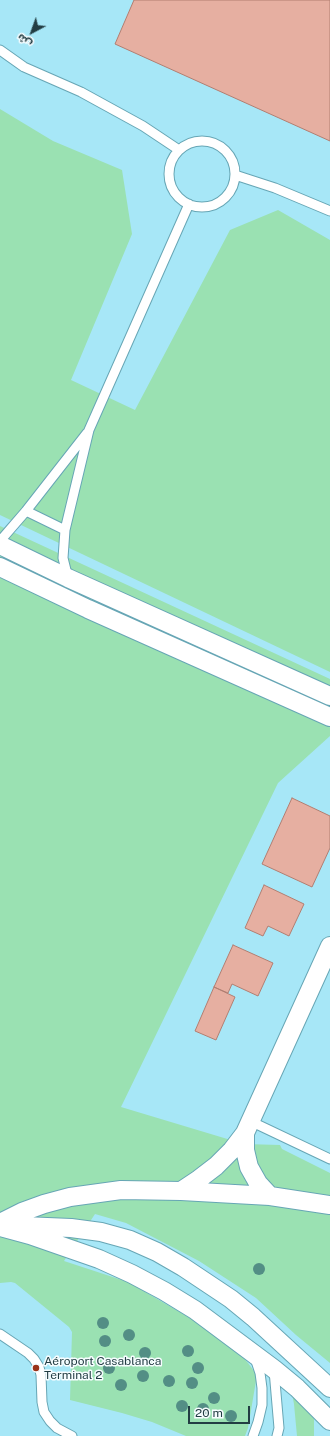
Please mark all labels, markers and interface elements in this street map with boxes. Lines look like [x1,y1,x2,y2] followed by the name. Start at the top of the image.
[12,12,52,52] north arrow
[15,32,34,51] text: ش
[44,1354,161,1382] place label: Aéroport Casablanca Terminal 2
[31,1363,41,1373] marker: Aéroport Casablanca Terminal 2
[190,1398,252,1424] scale bar
[195,1406,223,1420] text: 20 m

